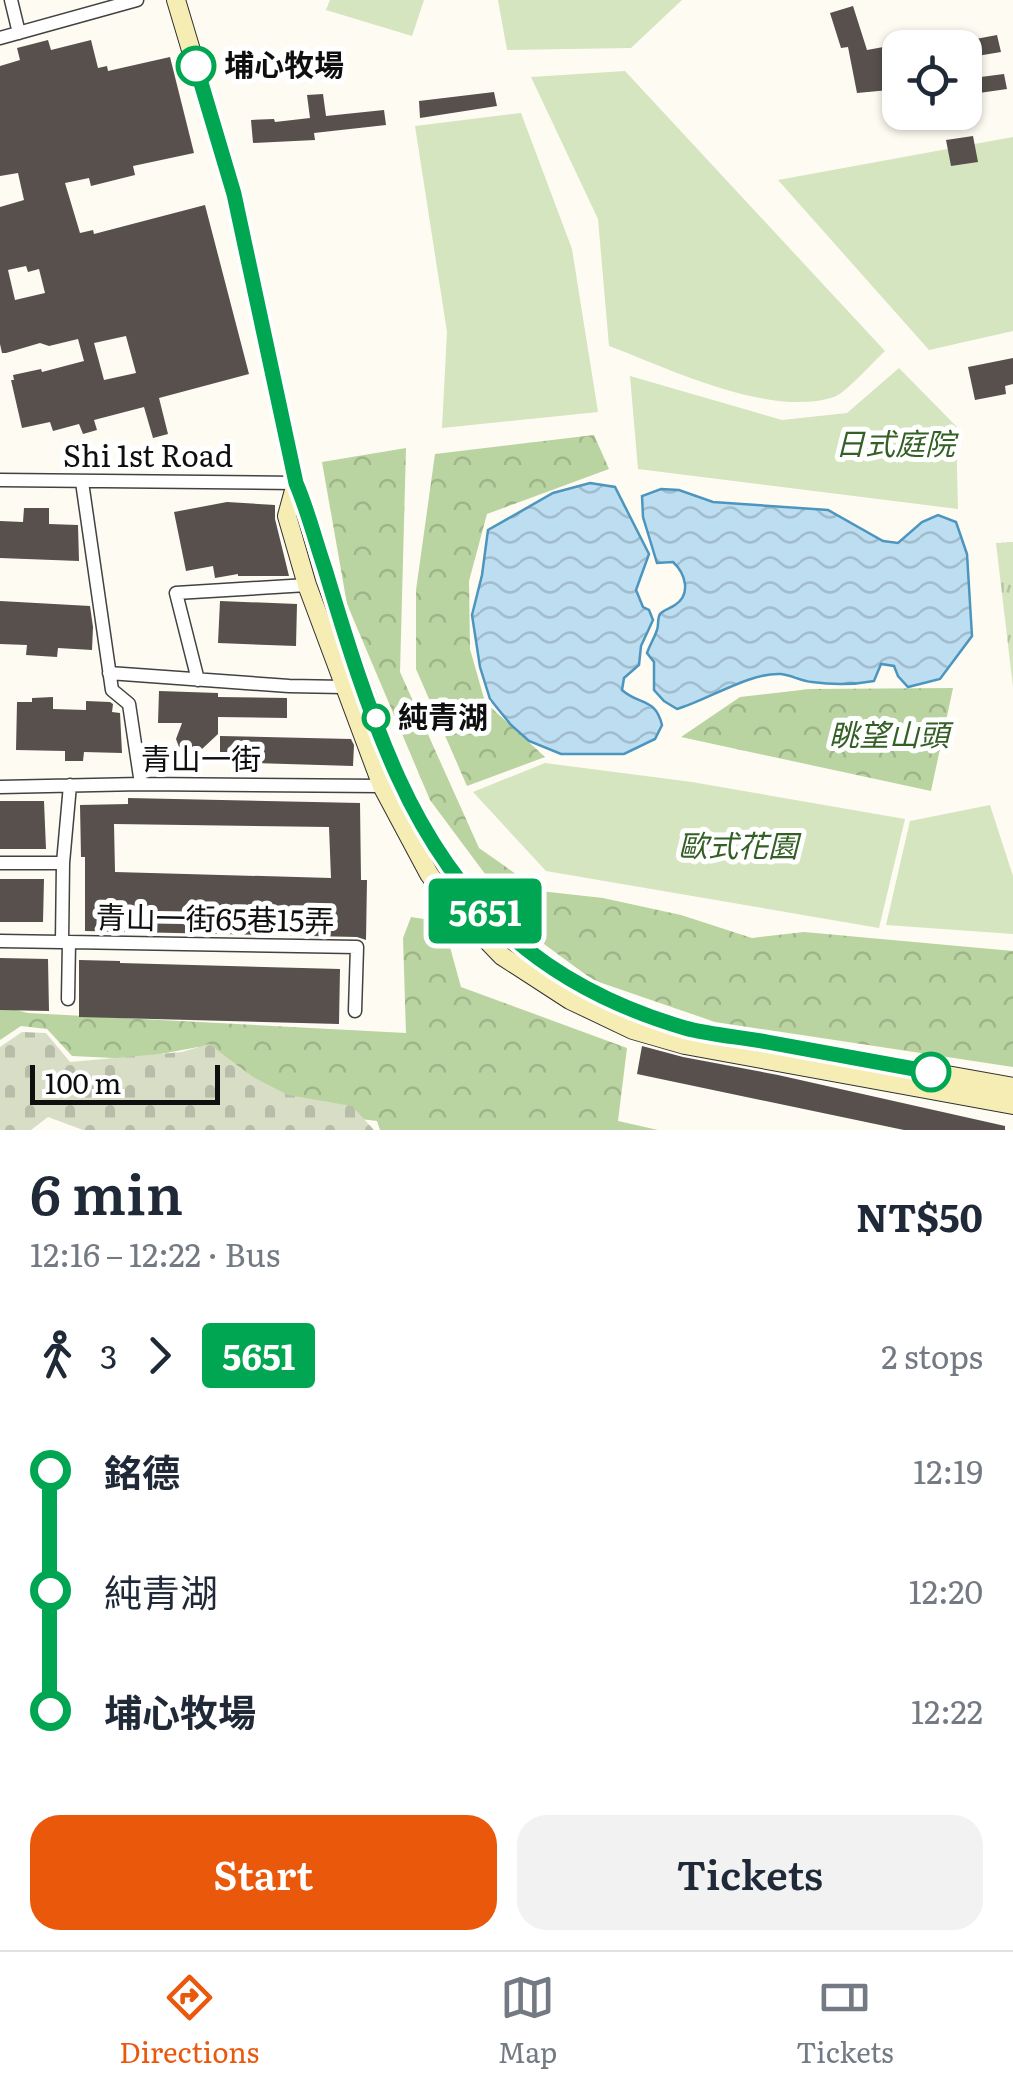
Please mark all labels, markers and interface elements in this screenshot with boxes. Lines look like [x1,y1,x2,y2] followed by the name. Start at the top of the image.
[882,30,982,130] map controls
[882,30,982,130] button: locate
[224,41,344,85] place label: 埔心牧場
[177,47,215,85] marker: 埔心牧場
[835,420,959,464] park label: 日式庭院
[63,432,233,476] street label: Shi 1st Road
[398,693,488,737] place label: 純青湖
[363,705,389,731] marker: 純青湖
[829,711,954,755] park label: 眺望山頭
[141,735,261,779] street label: 青山一街
[678,822,802,866] park label: 歐式花園
[415,878,555,944] line badge: 5651
[449,885,521,937] text: 5651
[95,893,335,941] street label: 青山一街65巷15弄
[912,1053,950,1091] unlabelled marker
[30,1060,220,1104] scale bar
[45,1061,122,1103] text: 100 m
[30,1150,183,1232] text: 6 min
[856,1187,983,1244] text: NT$50
[30,1229,280,1277] text: 12:16 – 12:22 · Bus
[30,1328,85,1383] icon: walk
[132,1328,187,1383] icon: forward
[222,1329,295,1381] text: 5651
[100,1331,117,1379] text: 3
[881,1331,983,1379] text: 2 stops
[104,1442,180,1499] text: 銘德
[913,1446,983,1494] text: 12:19
[104,1562,218,1619] text: 純青湖
[909,1566,983,1614] text: 12:20
[104,1682,256,1739] text: 埔心牧場
[911,1686,983,1734] text: 12:22
[30,1815,497,1930] button: Start
[517,1815,983,1930] button: Tickets
[119,1970,259,2072] tab: Directions
[498,1970,557,2072] tab: Map
[796,1970,894,2072] tab: Tickets

